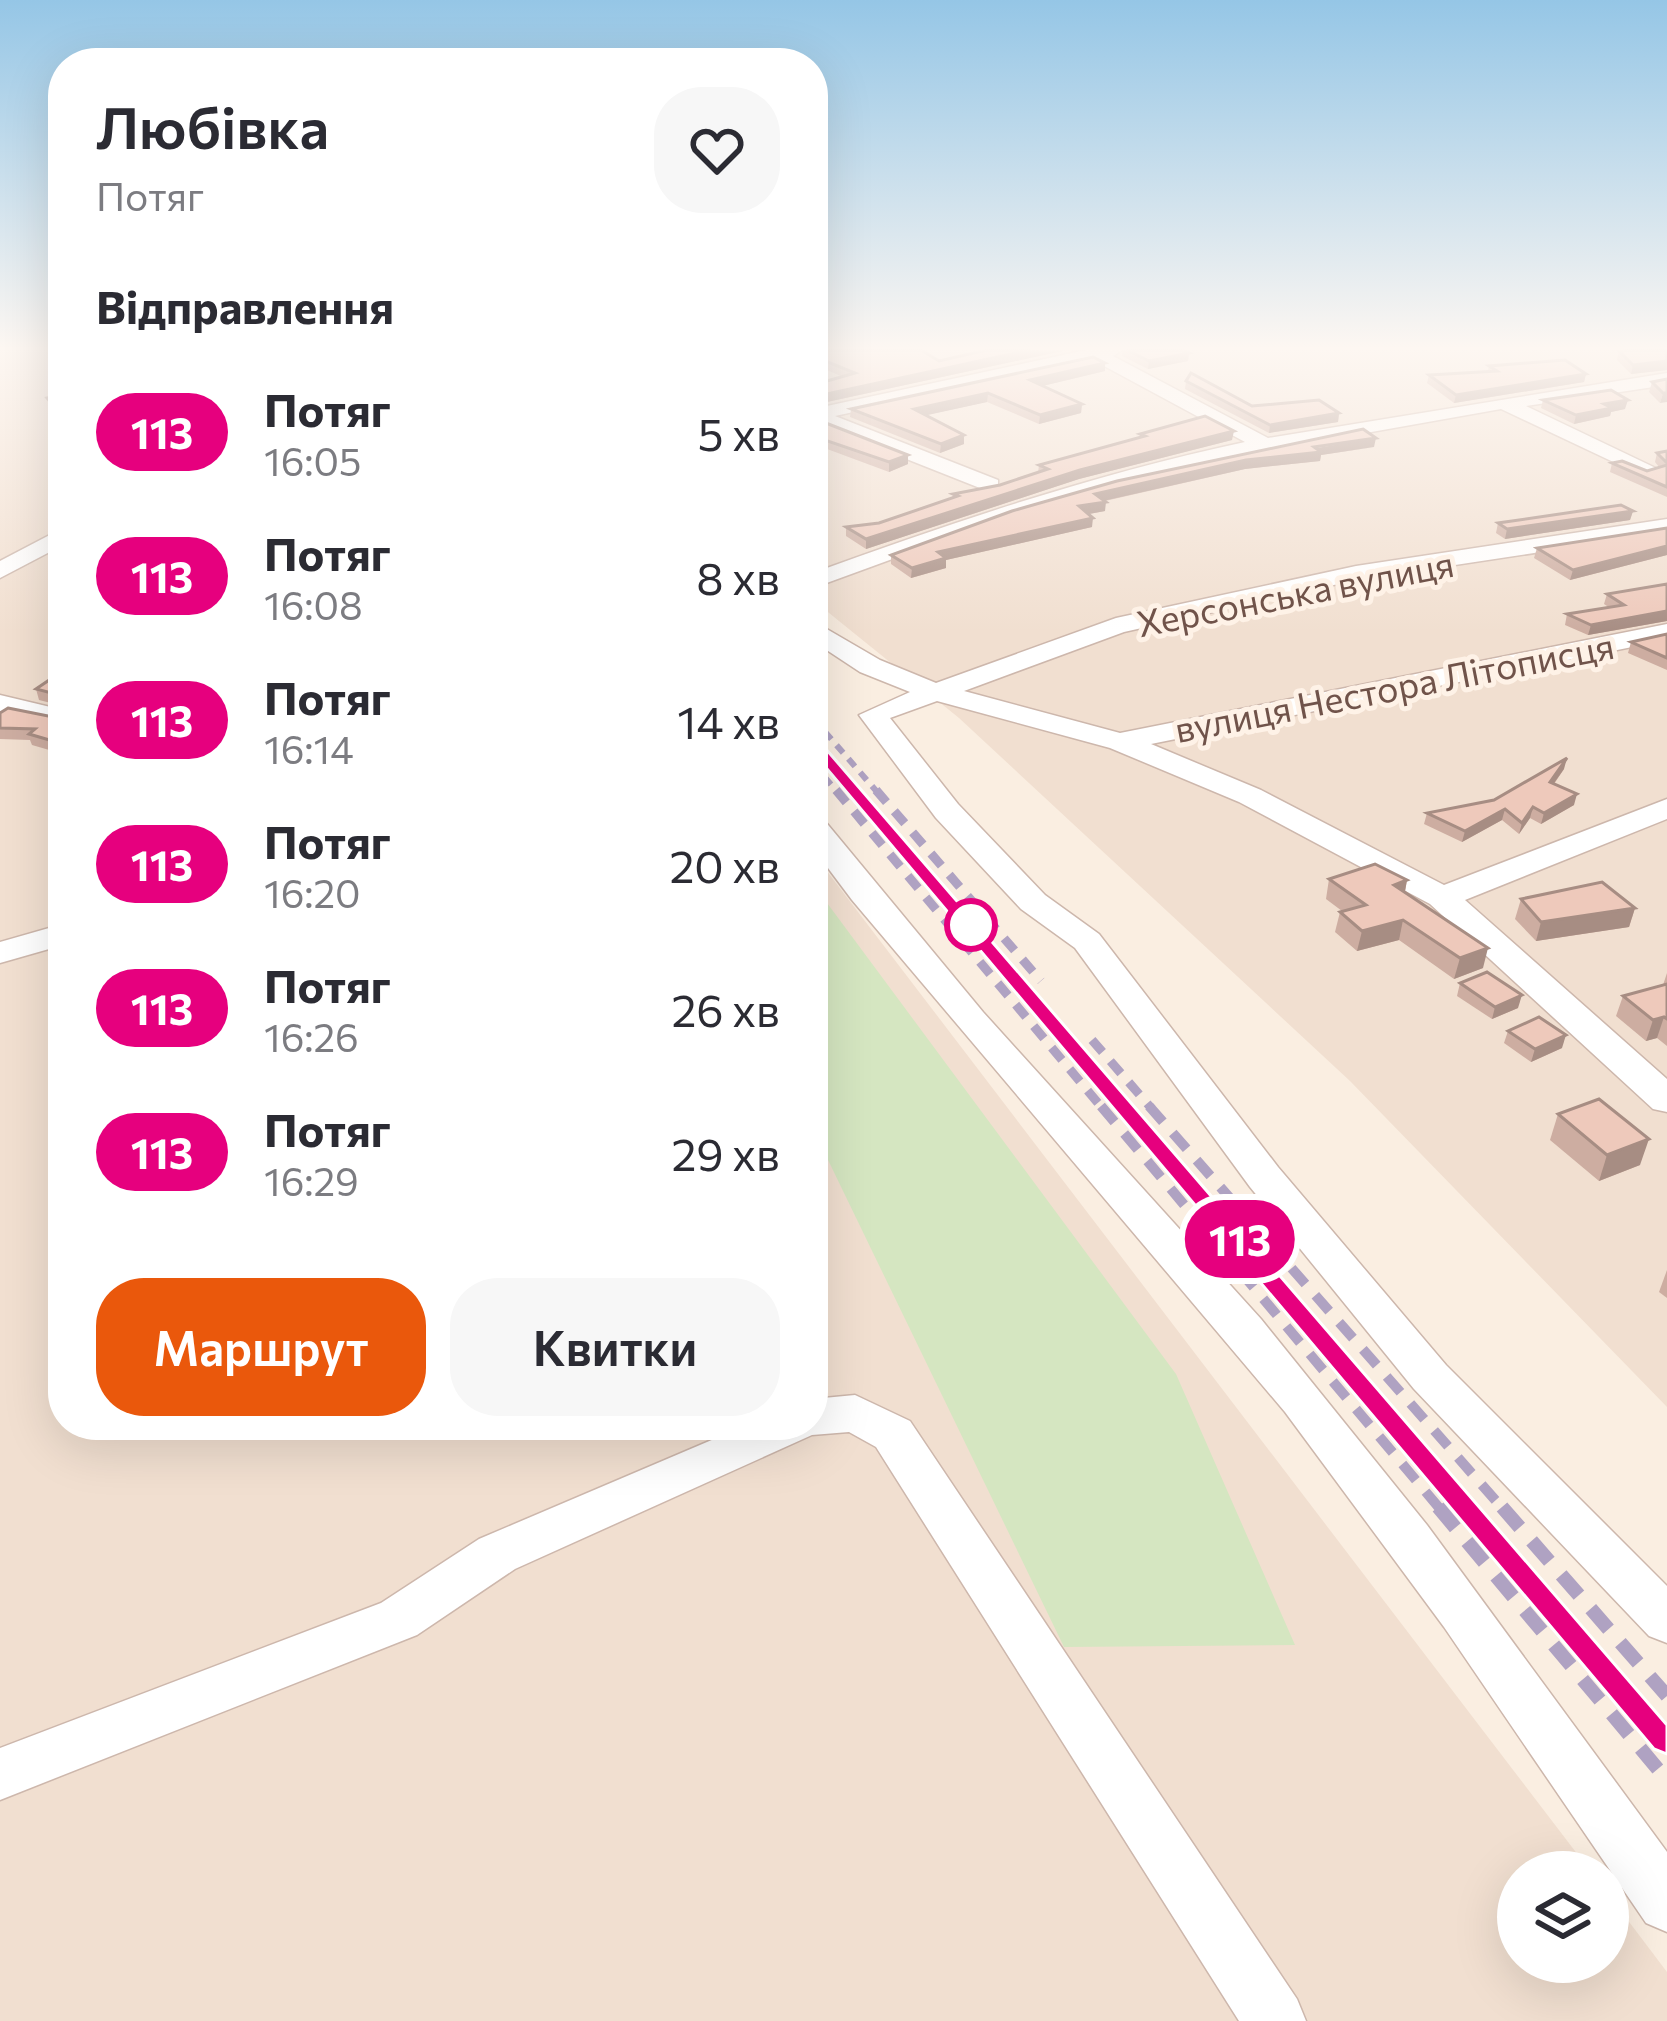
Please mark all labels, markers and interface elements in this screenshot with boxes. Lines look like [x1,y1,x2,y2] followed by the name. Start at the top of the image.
[654,87,780,213] button: heart
[96,91,329,161] text: Любівка
[96,171,204,219] text: Потяг
[96,278,394,333] text: Відправлення
[264,381,391,436] text: Потяг
[698,405,780,460] text: 5 хв
[131,406,193,458] text: 113
[264,436,361,484] text: 16:05
[264,525,391,580] text: Потяг
[1133,540,1457,644] street label: Херсонська вулиця
[696,549,780,604] text: 8 хв
[131,550,193,602] text: 113
[264,580,363,628] text: 16:08
[1171,622,1617,750] street label: вулиця Нестора Літописця
[264,669,391,724] text: Потяг
[677,693,780,748] text: 14 хв
[131,694,193,746] text: 113
[264,724,354,772] text: 16:14
[264,813,391,868] text: Потяг
[669,837,780,892] text: 20 хв
[131,838,193,890] text: 113
[264,868,361,916] text: 16:20
[946,900,996,950] unlabelled marker
[264,957,391,1012] text: Потяг
[671,981,780,1036] text: 26 хв
[131,982,193,1034] text: 113
[264,1012,359,1060] text: 16:26
[264,1101,391,1156] text: Потяг
[671,1125,780,1180] text: 29 хв
[131,1126,193,1178] text: 113
[264,1156,359,1204] text: 16:29
[1171,1200,1309,1278] line badge: 113
[1209,1213,1271,1265] text: 113
[96,1278,426,1416] button: Маршрут
[450,1278,780,1416] button: Квитки
[1497,1851,1629,1983] map controls
[1497,1851,1629,1983] button: layers

